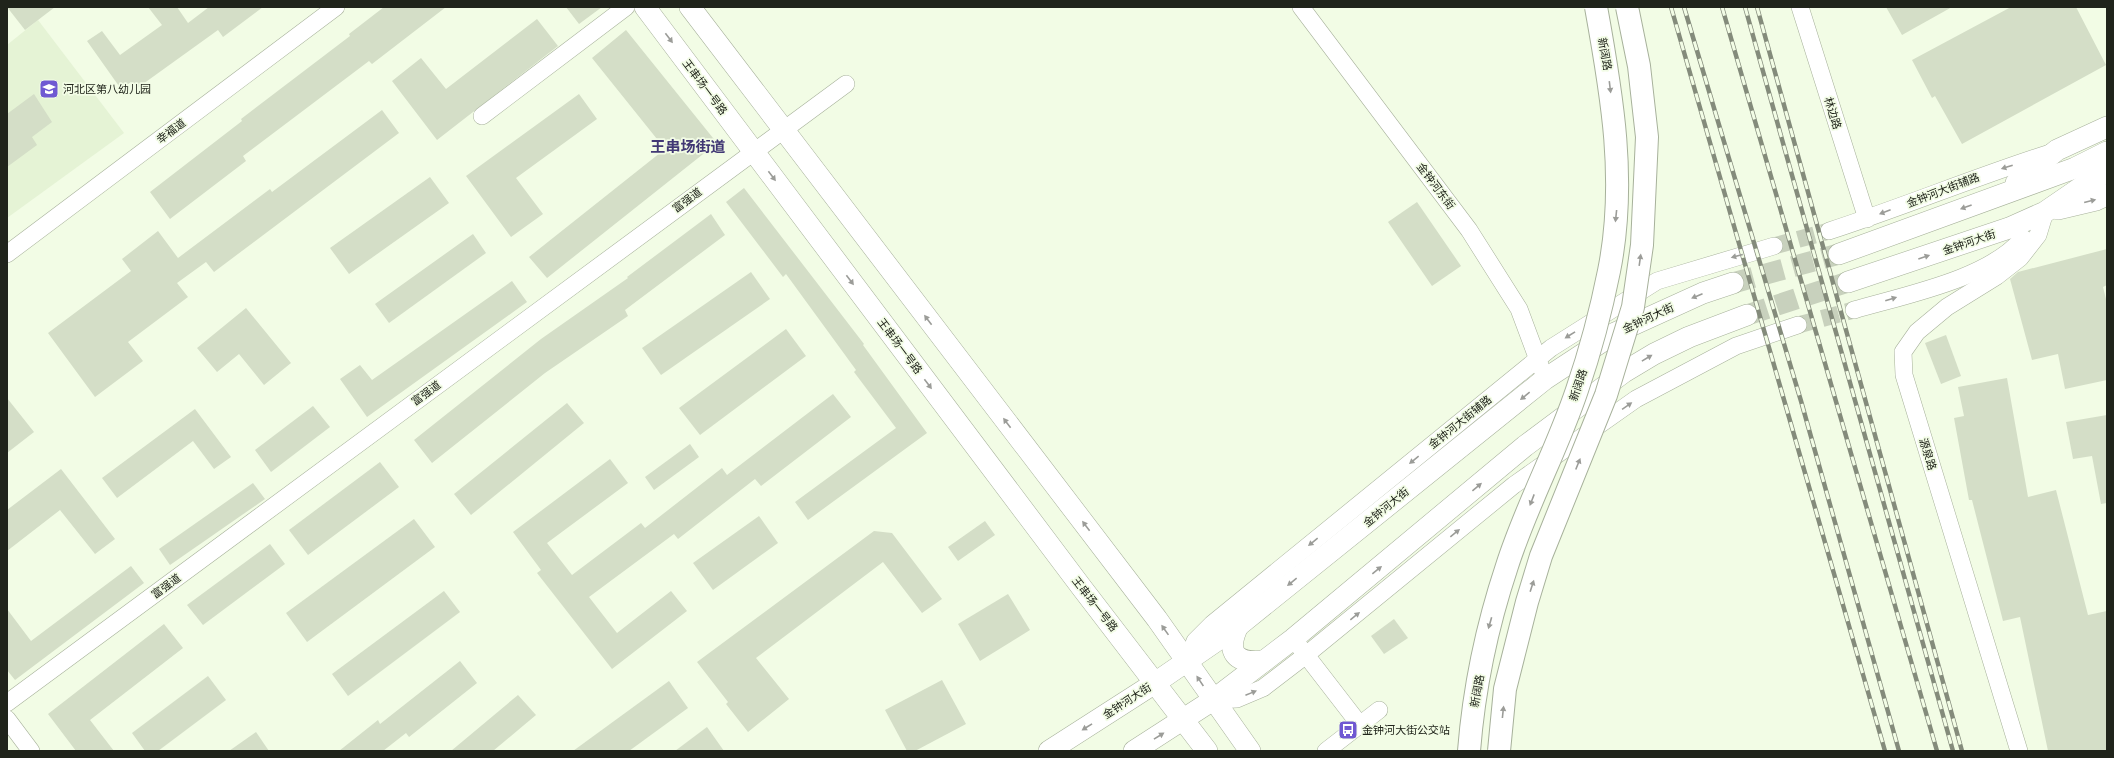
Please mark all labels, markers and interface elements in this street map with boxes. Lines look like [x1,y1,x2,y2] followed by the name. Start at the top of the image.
[665,33,673,44] one-way arrow
[1595,36,1615,72] street label: 新阔路
[680,56,730,118] street label: 王串场一号路
[38,78,60,100] school or university icon: 河北区第八幼儿园
[1607,81,1613,93] one-way arrow
[63,82,151,96] place label: 河北区第八幼儿园
[1821,95,1845,131] street label: 林边路
[154,115,188,147] street label: 幸福道
[650,137,726,156] district label: 王串场街道
[1414,160,1458,212] street label: 金钟河东街
[2001,164,2013,170] one-way arrow
[768,170,777,181] one-way arrow
[1905,170,1981,210] street label: 金钟河大街辅路
[670,185,704,215] street label: 富强道
[2084,198,2096,204] one-way arrow
[1960,205,1972,211] one-way arrow
[1879,209,1891,215] one-way arrow
[1613,210,1619,222] one-way arrow
[1941,226,1997,258] street label: 金钟河大街
[1919,253,1931,259] one-way arrow
[1637,254,1643,266] one-way arrow
[1730,254,1743,260] one-way arrow
[846,274,855,285] one-way arrow
[1691,293,1702,299] one-way arrow
[1885,296,1897,302] one-way arrow
[1620,300,1676,336] street label: 金钟河大街
[924,314,933,325] one-way arrow
[875,315,925,377] street label: 王串场一号路
[1564,332,1576,339] one-way arrow
[1642,354,1653,361] one-way arrow
[1566,367,1590,403] street label: 新阔路
[409,378,443,408] street label: 富强道
[924,378,932,389] one-way arrow
[1519,391,1530,400] one-way arrow
[1426,392,1494,452] street label: 金钟河大街辅路
[1621,402,1632,410] one-way arrow
[1003,417,1012,428] one-way arrow
[1916,436,1940,472] street label: 源泉路
[1408,455,1419,464] one-way arrow
[1576,458,1582,470] one-way arrow
[1472,482,1482,491] one-way arrow
[1360,484,1412,530] street label: 金钟河大街
[1528,495,1534,507] one-way arrow
[1082,521,1091,532] one-way arrow
[1450,529,1461,538] one-way arrow
[1307,537,1318,546] one-way arrow
[1372,566,1383,575] one-way arrow
[149,571,183,601] street label: 富强道
[1069,574,1121,634] street label: 王串场一号路
[1287,578,1298,587] one-way arrow
[1529,579,1535,591] one-way arrow
[1349,611,1360,620] one-way arrow
[1487,618,1493,630] one-way arrow
[1161,625,1169,635] one-way arrow
[1467,674,1487,708] street label: 新阔路
[1196,675,1204,686] one-way arrow
[1100,680,1154,722] street label: 金钟河大街
[1245,690,1257,696] one-way arrow
[1500,706,1506,718] one-way arrow
[1337,719,1359,741] bus stop icon: 金钟河大街公交站
[1082,723,1092,731] one-way arrow
[1362,723,1450,737] place label: 金钟河大街公交站
[1153,732,1165,739] one-way arrow

